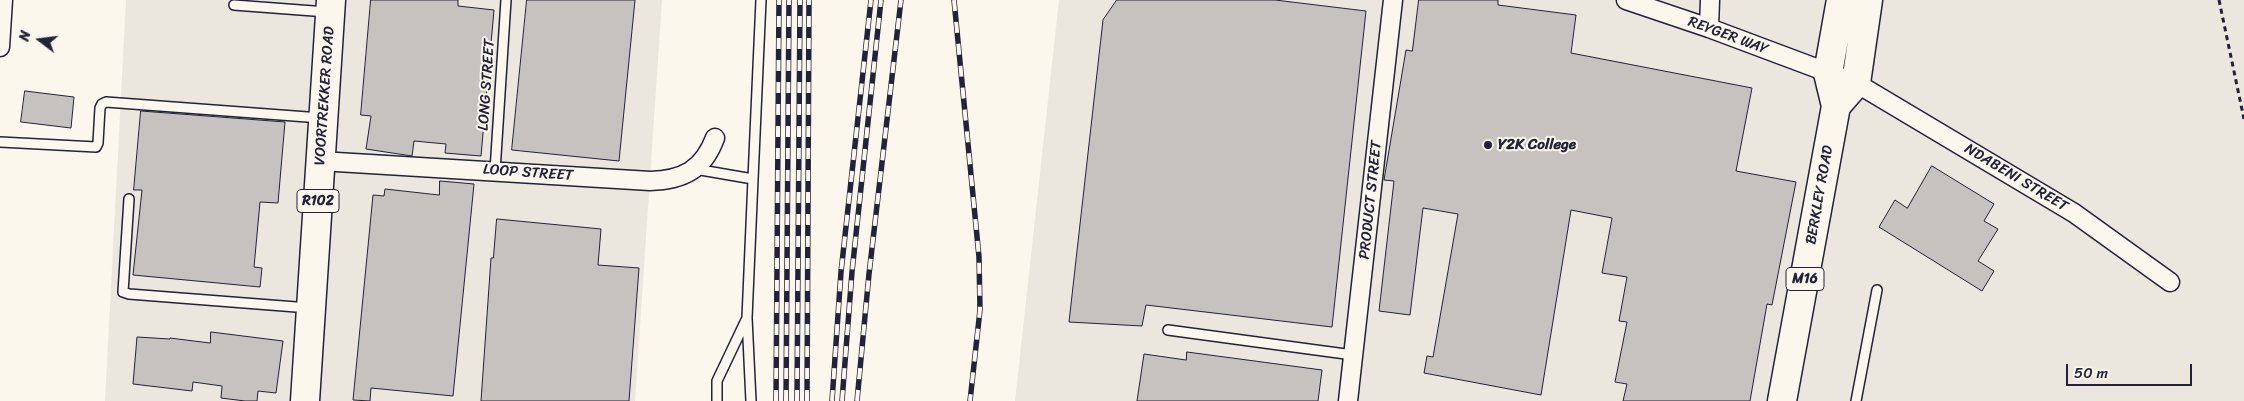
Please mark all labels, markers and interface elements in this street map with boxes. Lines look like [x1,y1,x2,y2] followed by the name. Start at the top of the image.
[1685,13,1771,59] street label: REYGER WAY
[15,15,65,65] north arrow
[311,26,339,166] street label: VOORTREKKER ROAD
[12,28,38,44] text: N
[475,39,499,131] street label: LONG STREET
[1498,136,1576,154] place label: Y2K College
[1482,139,1494,151] marker: Y2K College
[1356,140,1386,260] street label: PRODUCT STREET
[1961,140,2071,216] street label: NDABENI STREET
[1802,144,1838,246] street label: BERKLEY ROAD
[482,161,574,185] street label: LOOP STREET
[297,190,339,212] road number: R102
[1786,268,1824,290] road number: M16
[2069,354,2195,386] scale bar
[2074,360,2108,386] text: 50 m

